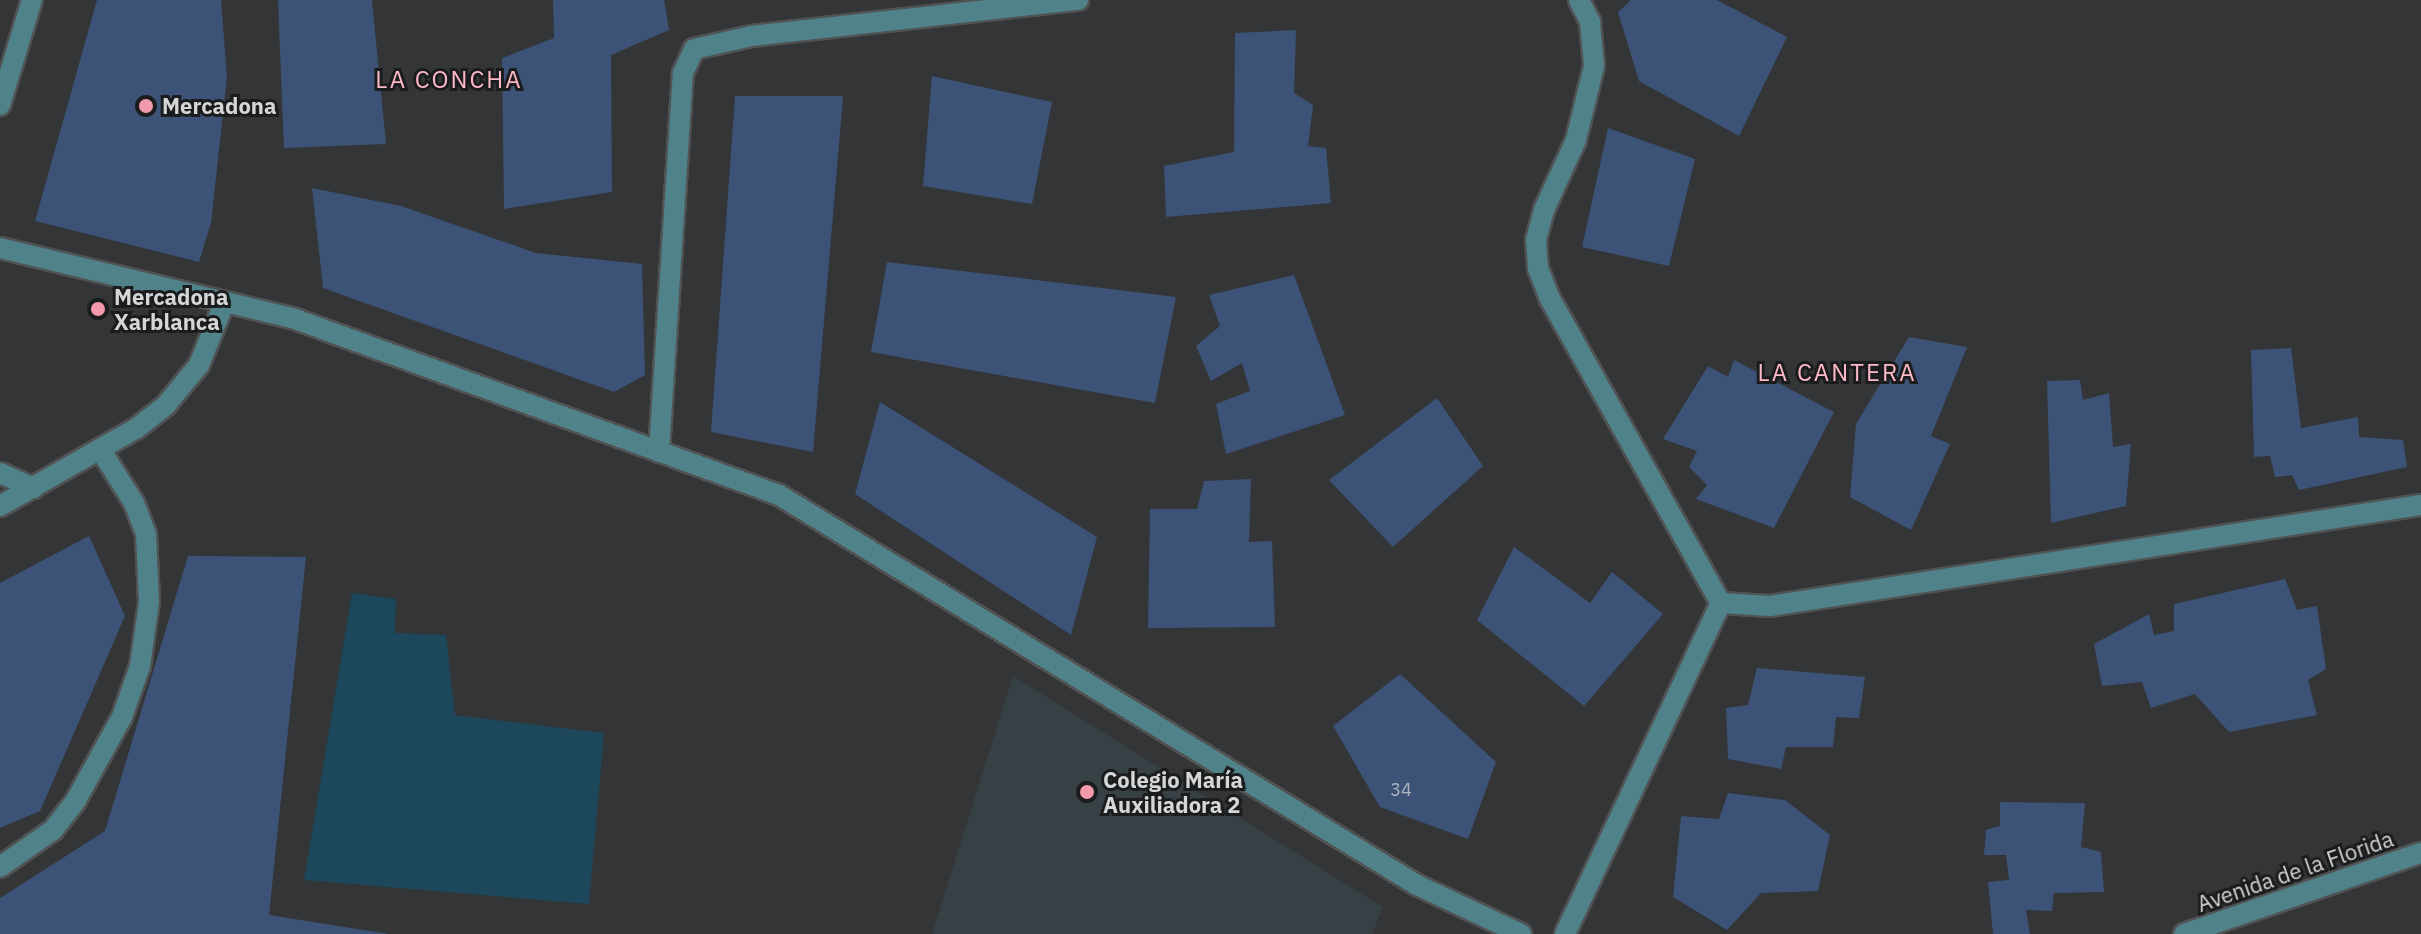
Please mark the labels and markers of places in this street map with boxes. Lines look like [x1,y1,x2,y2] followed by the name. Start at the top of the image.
[162,93,276,119] place label: Mercadona
[137,97,155,115] marker: Mercadona
[114,283,228,334] place label: Mercadona Xarblanca
[89,300,107,318] marker: Mercadona Xarblanca
[1103,766,1243,818] place label: Colegio María Auxiliadora 2
[1078,783,1096,801] marker: Colegio María Auxiliadora 2

